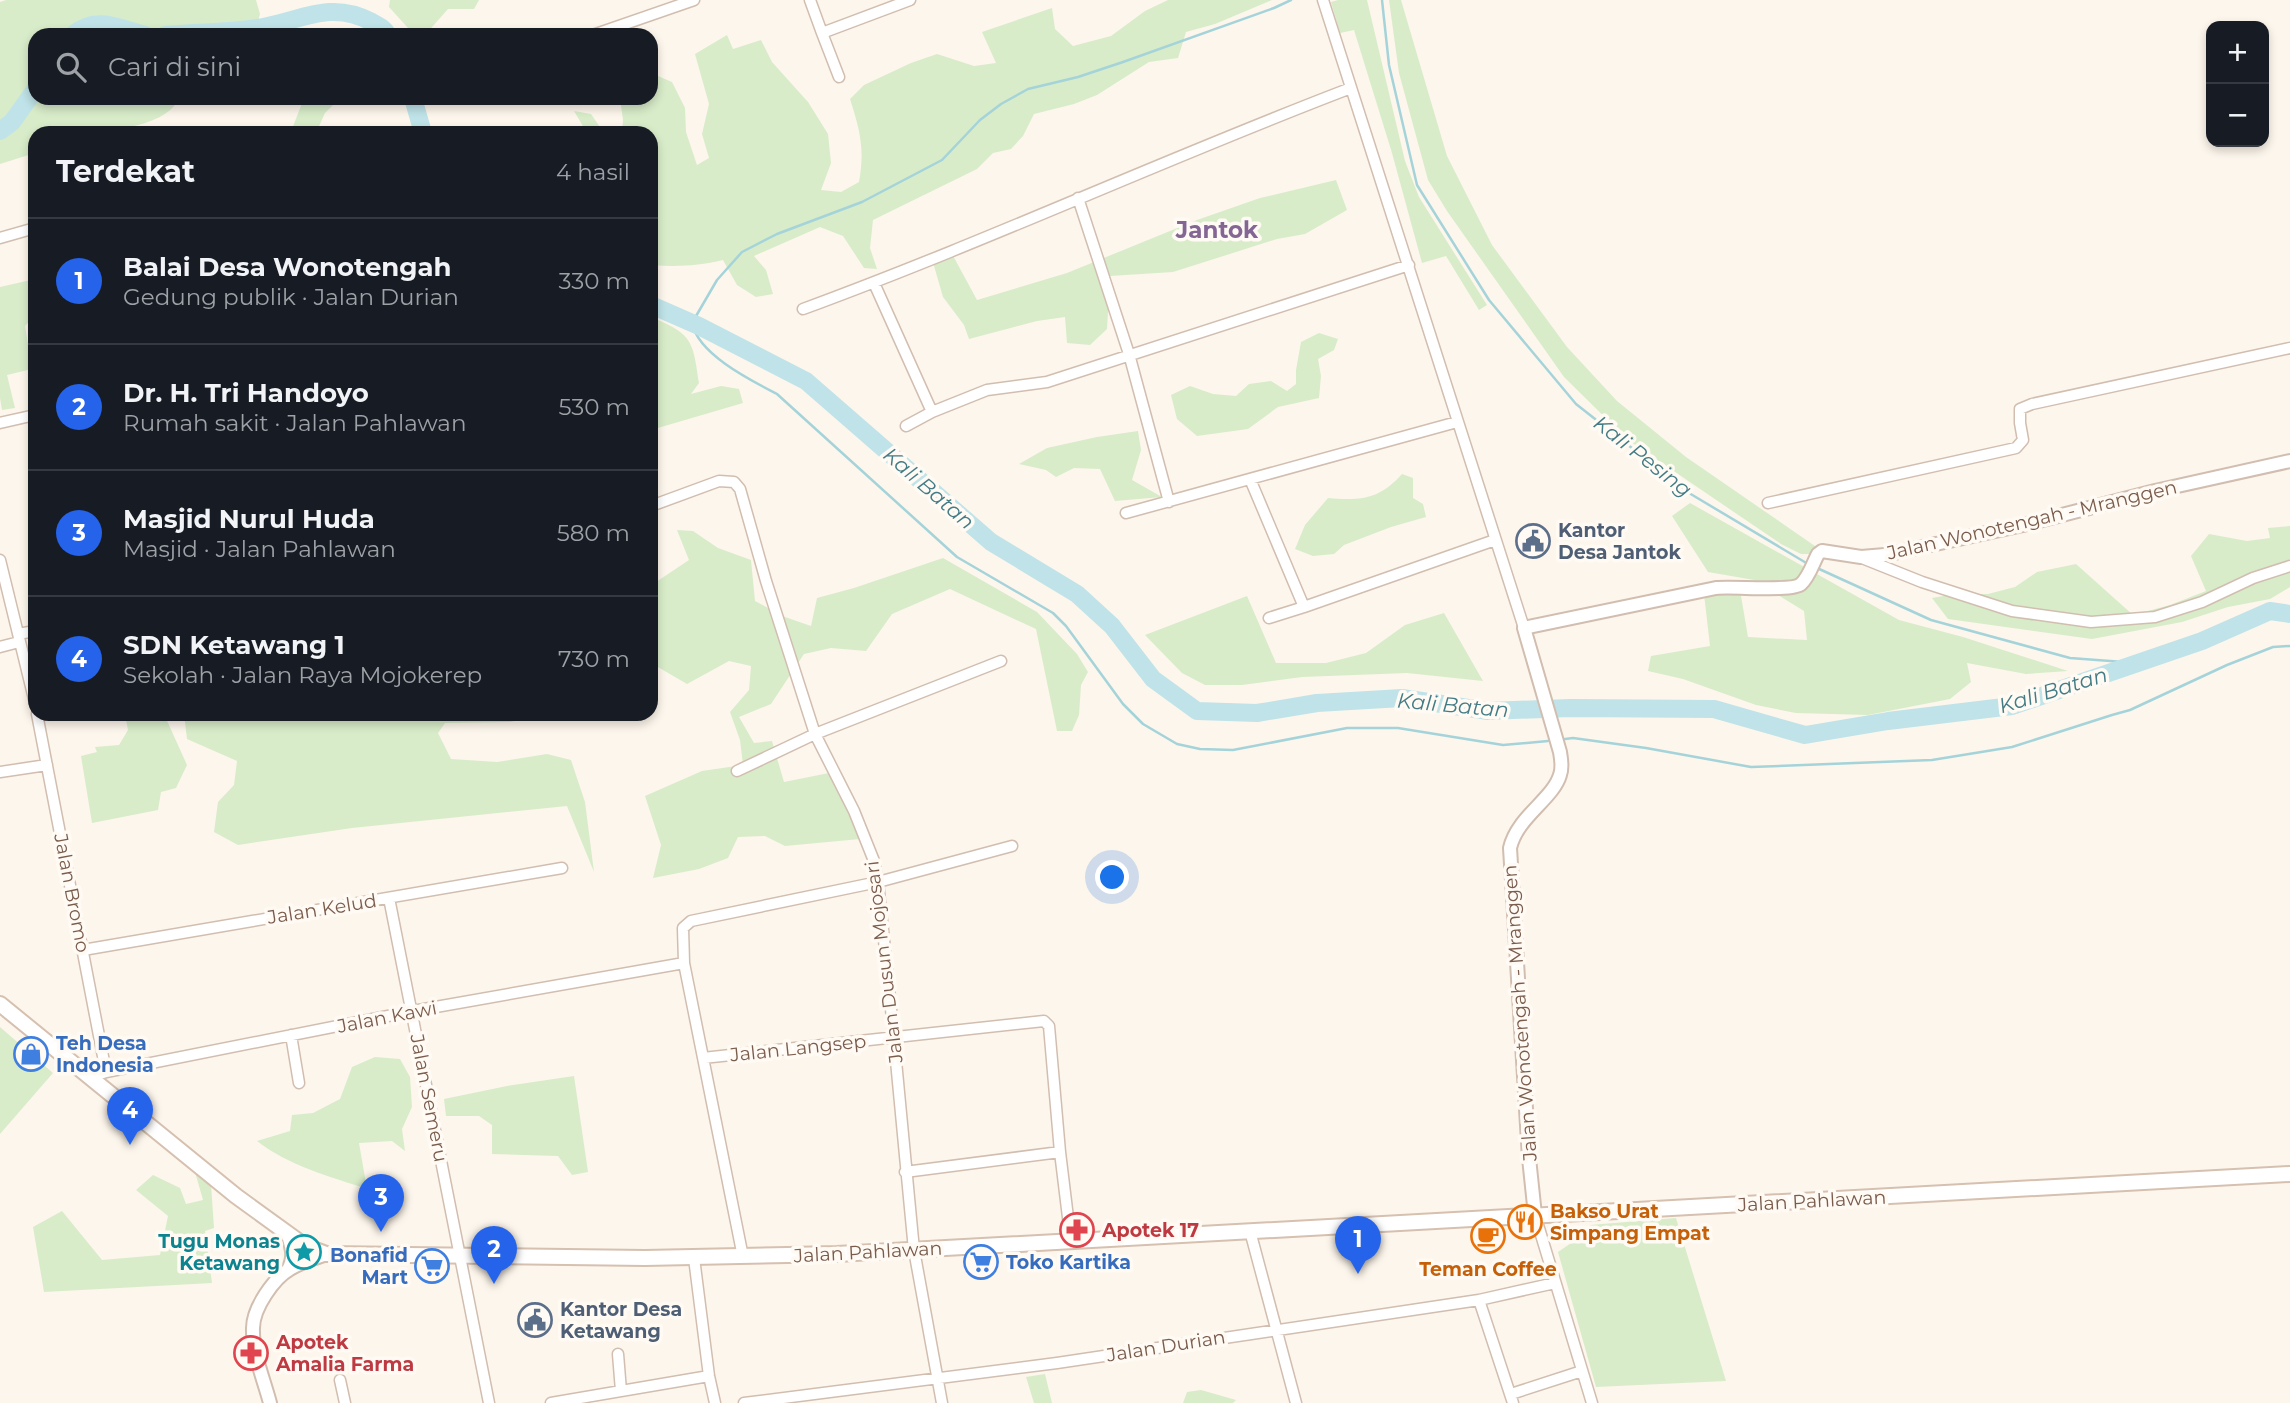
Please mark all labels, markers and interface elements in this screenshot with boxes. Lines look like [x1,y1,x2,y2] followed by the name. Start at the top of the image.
[2206,21,2269,147] map controls
[2206,21,2269,84] button: +
[28,28,658,105] search box
[52,48,90,86] icon: search
[108,51,241,83] text: Cari di sini
[2206,84,2269,147] button: −
[56,153,195,190] text: Terdekat
[556,158,630,186] text: 4 hasil
[1175,216,1259,244] district label: Jantok
[123,251,452,283] text: Balai Desa Wonotengah
[74,267,84,295] text: 1
[559,267,630,295] text: 330 m
[123,283,459,311] text: Gedung publik · Jalan Durian
[123,377,369,409] text: Dr. H. Tri Handoyo
[72,393,86,421] text: 2
[558,393,630,421] text: 530 m
[123,409,466,437] text: Rumah sakit · Jalan Pahlawan
[1589,410,1697,502] water label: Kali Pesing
[878,442,980,534] water label: Kali Batan
[1884,475,2179,565] street label: Jalan Wonotengah - Mranggen
[123,503,375,535] text: Masjid Nurul Huda
[72,519,86,547] text: 3
[557,519,630,547] text: 580 m
[1558,519,1681,564] place label: Kantor Desa Jantok
[1514,522,1552,560] public building icon: Kantor Desa Jantok
[123,535,396,563] text: Masjid · Jalan Pahlawan
[123,629,345,661] text: SDN Ketawang 1
[71,645,87,673] text: 4
[558,645,630,673] text: 730 m
[123,661,482,689] text: Sekolah · Jalan Raya Mojokerep
[1996,662,2110,718] water label: Kali Batan
[1396,688,1510,722] water label: Kali Batan
[49,831,95,954] street label: Jalan Bromo
[860,860,908,1065] street label: Jalan Dusun Mojosari
[1095,860,1129,894] your location
[1498,864,1542,1163] street label: Jalan Wonotengah - Mranggen
[265,889,378,929] street label: Jalan Kelud
[334,996,439,1038] street label: Jalan Kawi
[728,1029,867,1067] street label: Jalan Langsep
[405,1031,453,1164] street label: Jalan Semeru
[56,1032,154,1077] place label: Teh Desa Indonesia
[12,1035,50,1073] shop icon: Teh Desa Indonesia
[107,1087,153,1145] pin: 4
[358,1174,404,1232] pin: 3
[1736,1186,1887,1216] street label: Jalan Pahlawan
[1550,1200,1710,1245] place label: Bakso Urat Simpang Empat
[1506,1203,1544,1241] restaurant icon: Bakso Urat Simpang Empat
[1058,1211,1096,1249] pharmacy icon: Apotek 17
[1335,1216,1381,1274] pin: 1
[1469,1217,1507,1255] cafe icon: Teman Coffee
[1101,1219,1199,1242] place label: Apotek 17
[471,1226,517,1284] pin: 2
[158,1230,280,1275] place label: Tugu Monas Ketawang
[285,1233,323,1271] place icon: Tugu Monas Ketawang
[792,1237,943,1267] street label: Jalan Pahlawan
[962,1243,1000,1281] supermarket icon: Toko Kartika
[330,1244,408,1289] place label: Bonafid Mart
[413,1247,451,1285] supermarket icon: Bonafid Mart
[1006,1251,1131,1274] place label: Toko Kartika
[1419,1258,1557,1281] place label: Teman Coffee
[560,1298,682,1343] place label: Kantor Desa Ketawang
[516,1301,554,1339] public building icon: Kantor Desa Ketawang
[1104,1325,1227,1367] street label: Jalan Durian
[275,1331,414,1376] place label: Apotek Amalia Farma
[232,1334,270,1372] pharmacy icon: Apotek Amalia Farma

